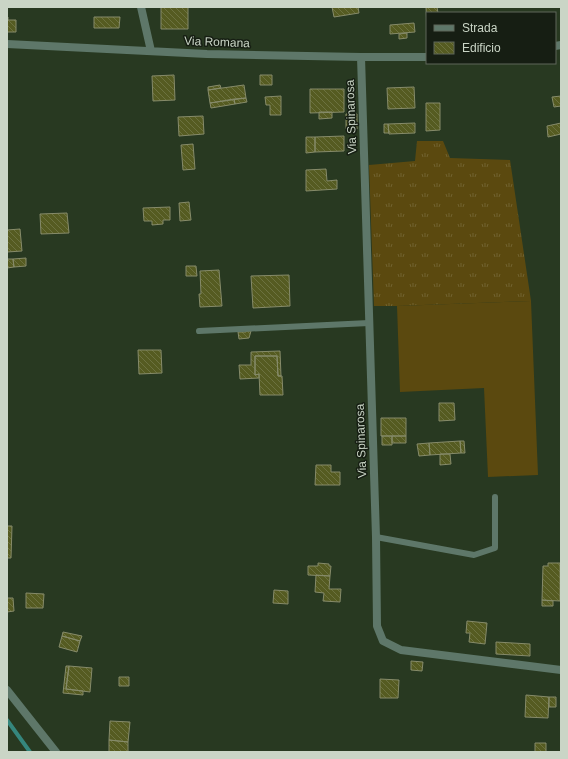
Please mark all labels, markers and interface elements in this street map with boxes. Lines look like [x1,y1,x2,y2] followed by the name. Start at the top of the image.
[426,12,556,64] legend
[462,21,498,35] text: Strada
[184,34,250,50] street label: Via Romana
[462,41,501,55] text: Edificio
[343,79,359,154] street label: Via Spinarosa
[353,403,369,478] street label: Via Spinarosa

